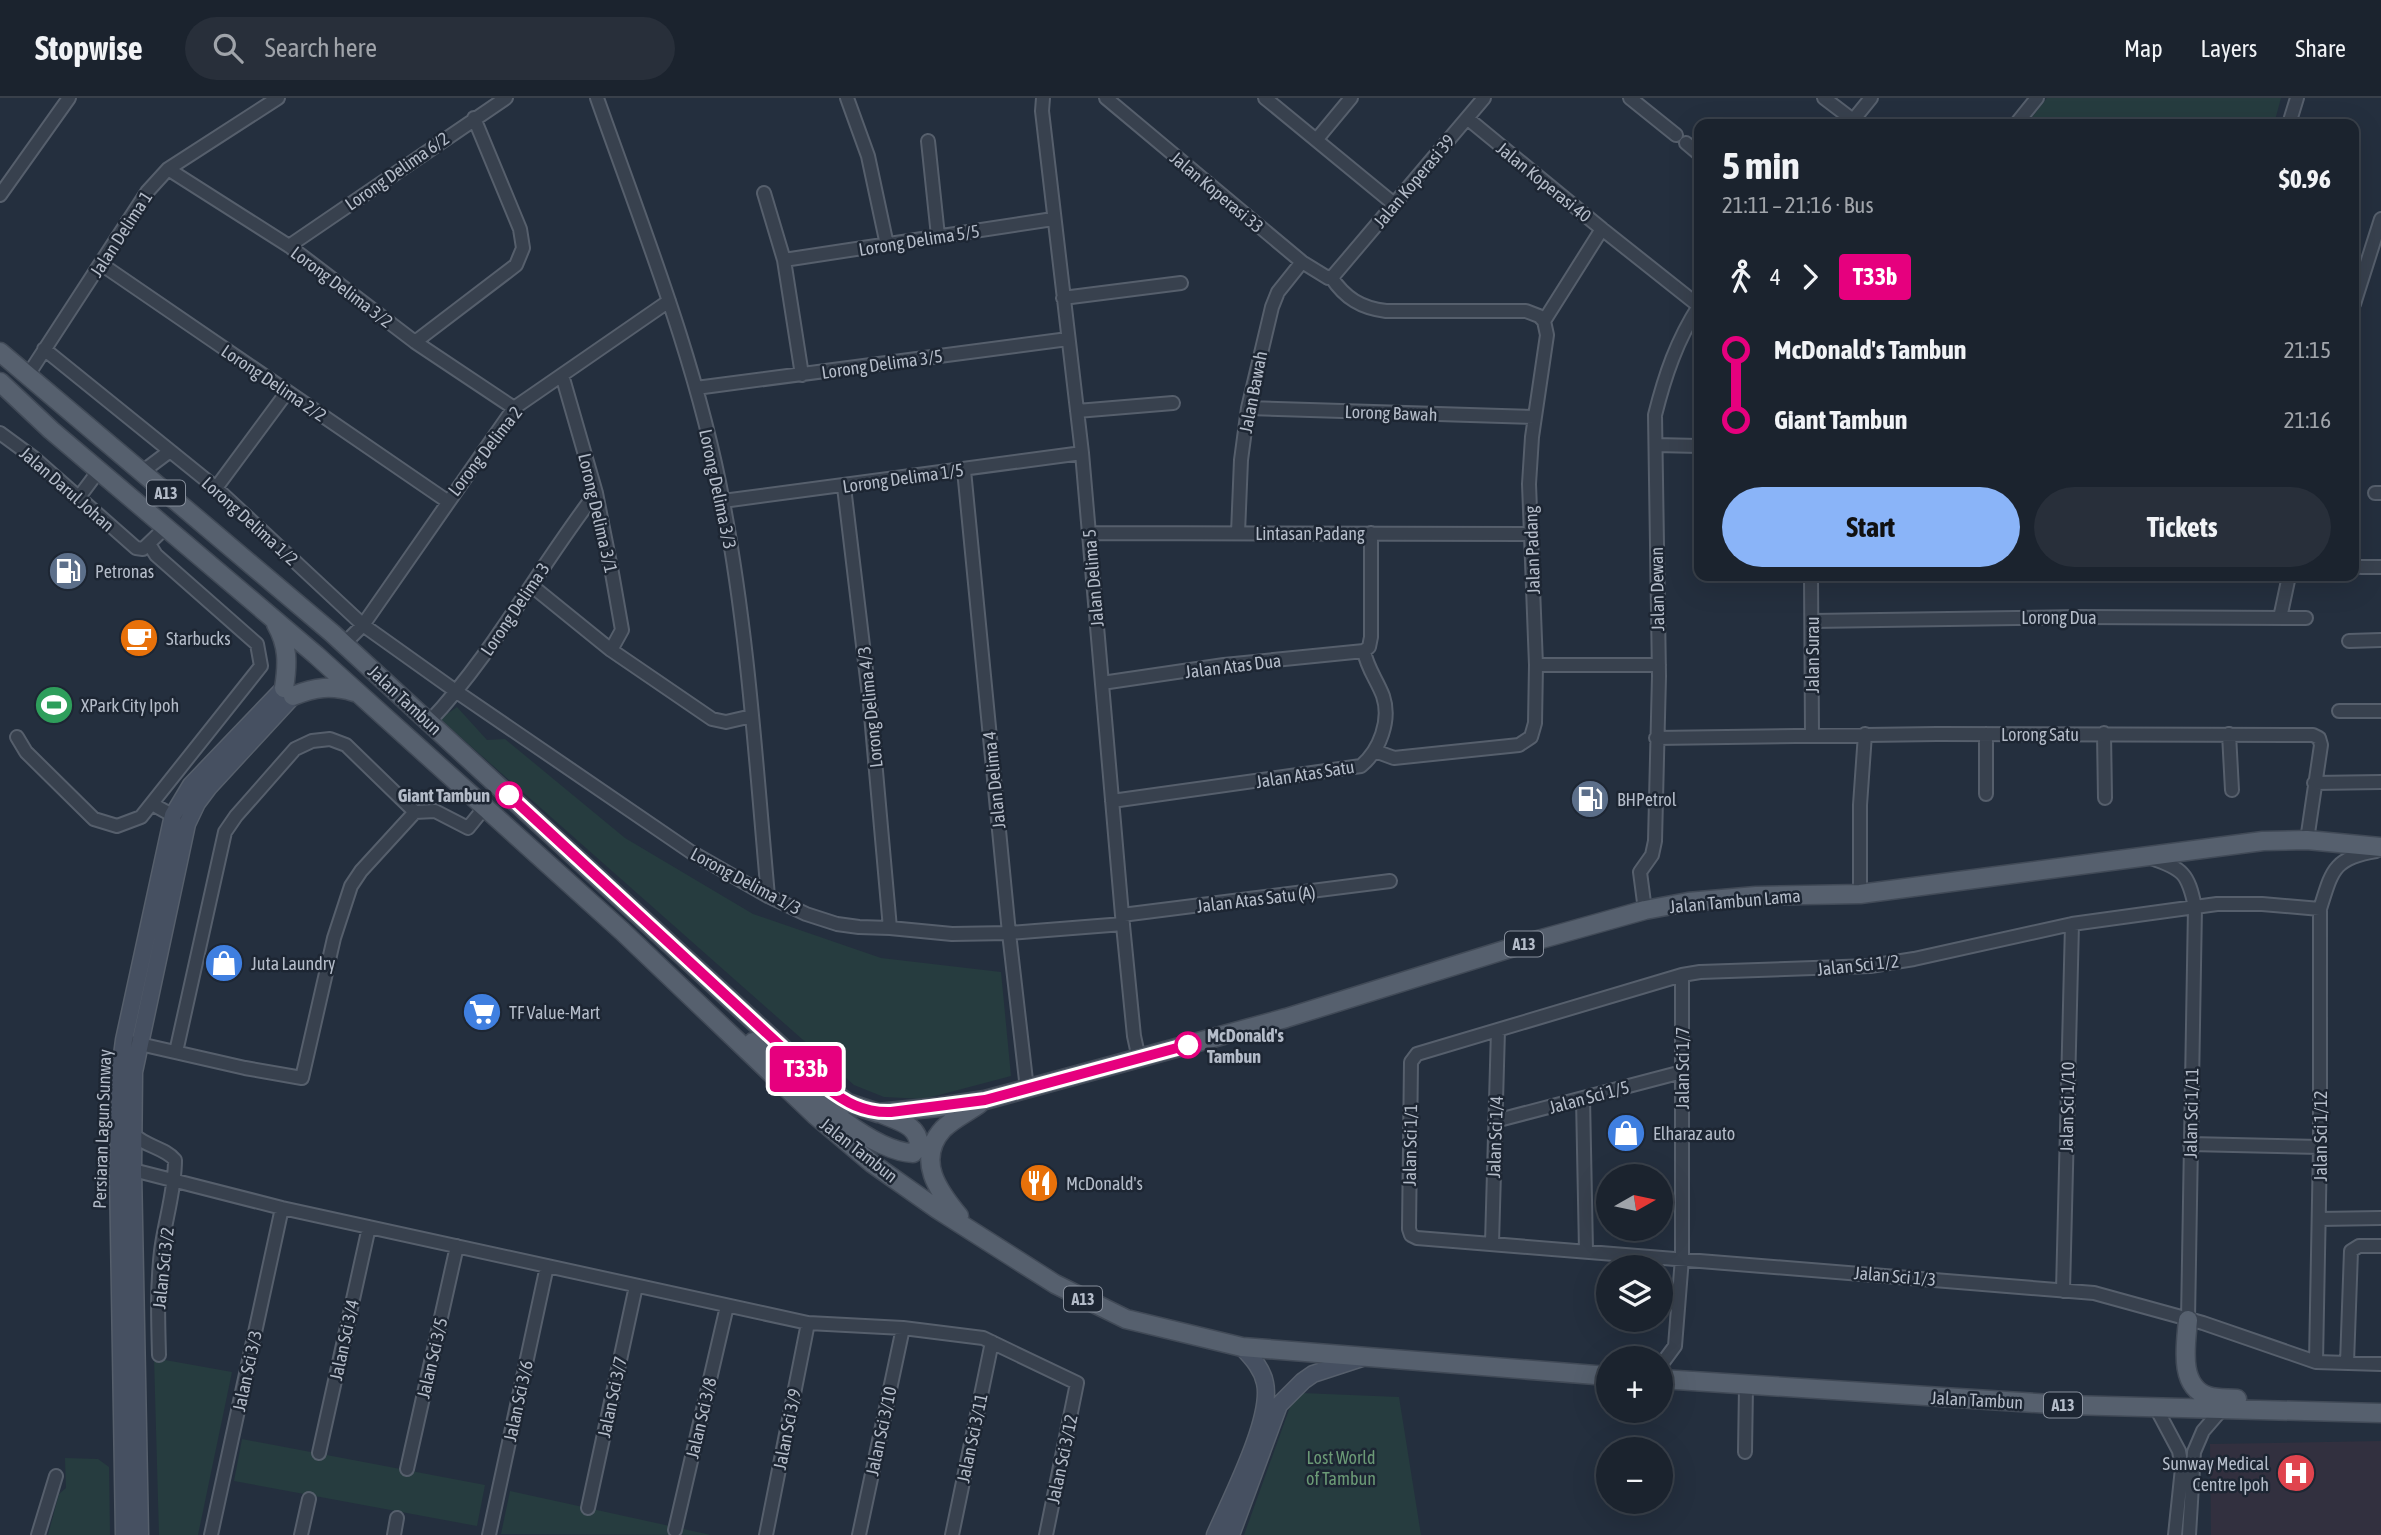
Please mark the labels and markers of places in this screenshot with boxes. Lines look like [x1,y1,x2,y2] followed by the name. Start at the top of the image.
[47,550,89,592] fuel station icon: Petronas
[95,561,154,582] place label: Petronas
[118,617,160,659] cafe icon: Starbucks
[166,628,231,649] place label: Starbucks
[33,684,75,726] sports icon: XPark City Ipoh
[81,695,179,716] place label: XPark City Ipoh
[1569,778,1611,820] fuel station icon: BHPetrol
[496,782,522,808] marker: Giant Tambun
[398,785,490,806] place label: Giant Tambun
[1617,789,1677,810] place label: BHPetrol
[203,942,245,984] shop icon: Juta Laundry
[251,953,336,974] place label: Juta Laundry
[461,991,503,1033] supermarket icon: TF Value-Mart
[509,1002,600,1023] place label: TF Value-Mart
[1207,1025,1284,1067] place label: McDonald's Tambun
[1175,1032,1201,1058] marker: McDonald's Tambun
[1605,1112,1647,1154] shop icon: Elharaz auto
[1653,1123,1735,1144] place label: Elharaz auto
[1018,1162,1060,1204] restaurant icon: McDonald's
[1066,1173,1143,1194] place label: McDonald's
[2275,1452,2317,1494] hospital icon: Sunway Medical Centre Ipoh
[2163,1453,2269,1495] place label: Sunway Medical Centre Ipoh

